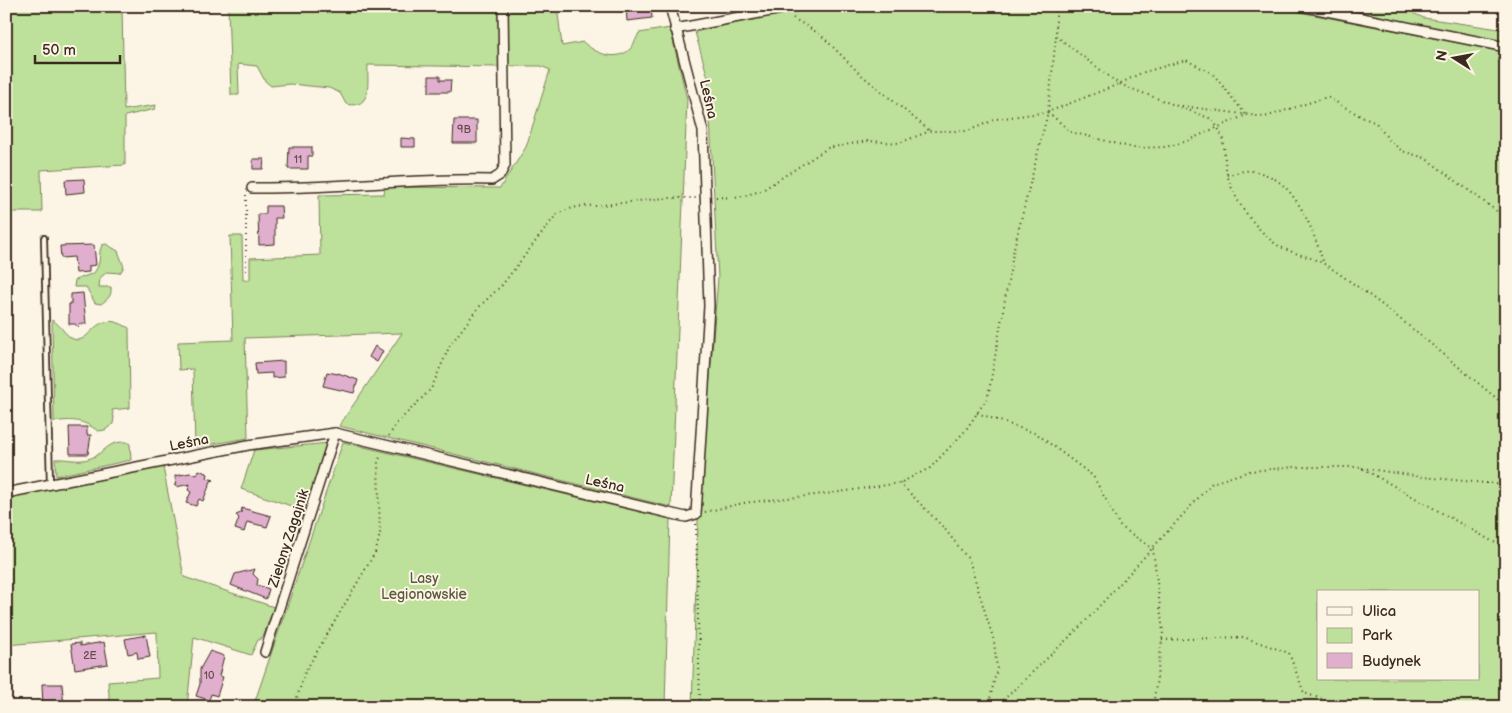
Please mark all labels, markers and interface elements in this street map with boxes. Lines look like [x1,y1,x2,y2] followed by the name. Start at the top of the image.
[35,32,120,64] scale bar
[1430,32,1480,82] north arrow
[42,41,76,60] text: 50 m
[1432,49,1451,62] text: N
[696,78,721,120] street label: Leśna
[457,123,471,136] house number: 9B
[294,153,302,166] house number: 11
[168,430,210,455] street label: Leśna
[584,471,626,496] street label: Leśna
[264,487,312,590] street label: Zielony Zagajnik
[381,570,467,603] park label: Lasy Legionowskie
[1317,590,1480,680] legend
[1362,602,1396,621] text: Ulica
[1362,626,1393,645] text: Park
[83,649,97,662] house number: 2E
[1362,652,1421,671] text: Budynek
[204,669,215,682] house number: 10

